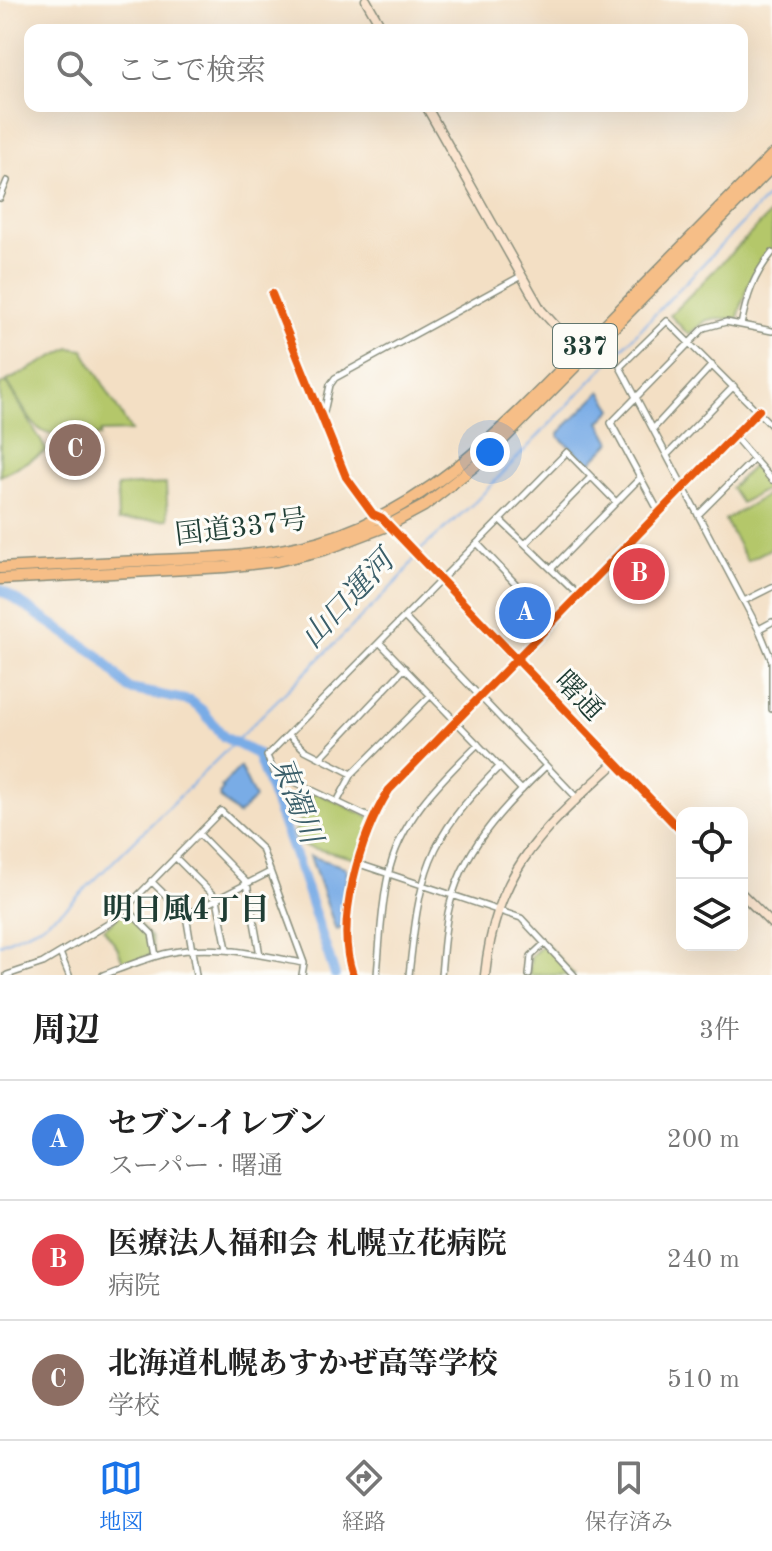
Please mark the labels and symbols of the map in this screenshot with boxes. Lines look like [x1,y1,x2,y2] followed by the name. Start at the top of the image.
[553,324,617,368] road number: 337
[49,420,101,480] pin: C
[470,432,510,472] your location
[173,504,309,551] street label: 国道337号
[295,541,404,654] water label: 山口運河
[613,544,665,604] pin: B
[499,583,551,643] pin: A
[548,665,610,727] street label: 曙通
[265,752,329,851] water label: 東濁川
[102,893,270,926] district label: 明日風4丁目

